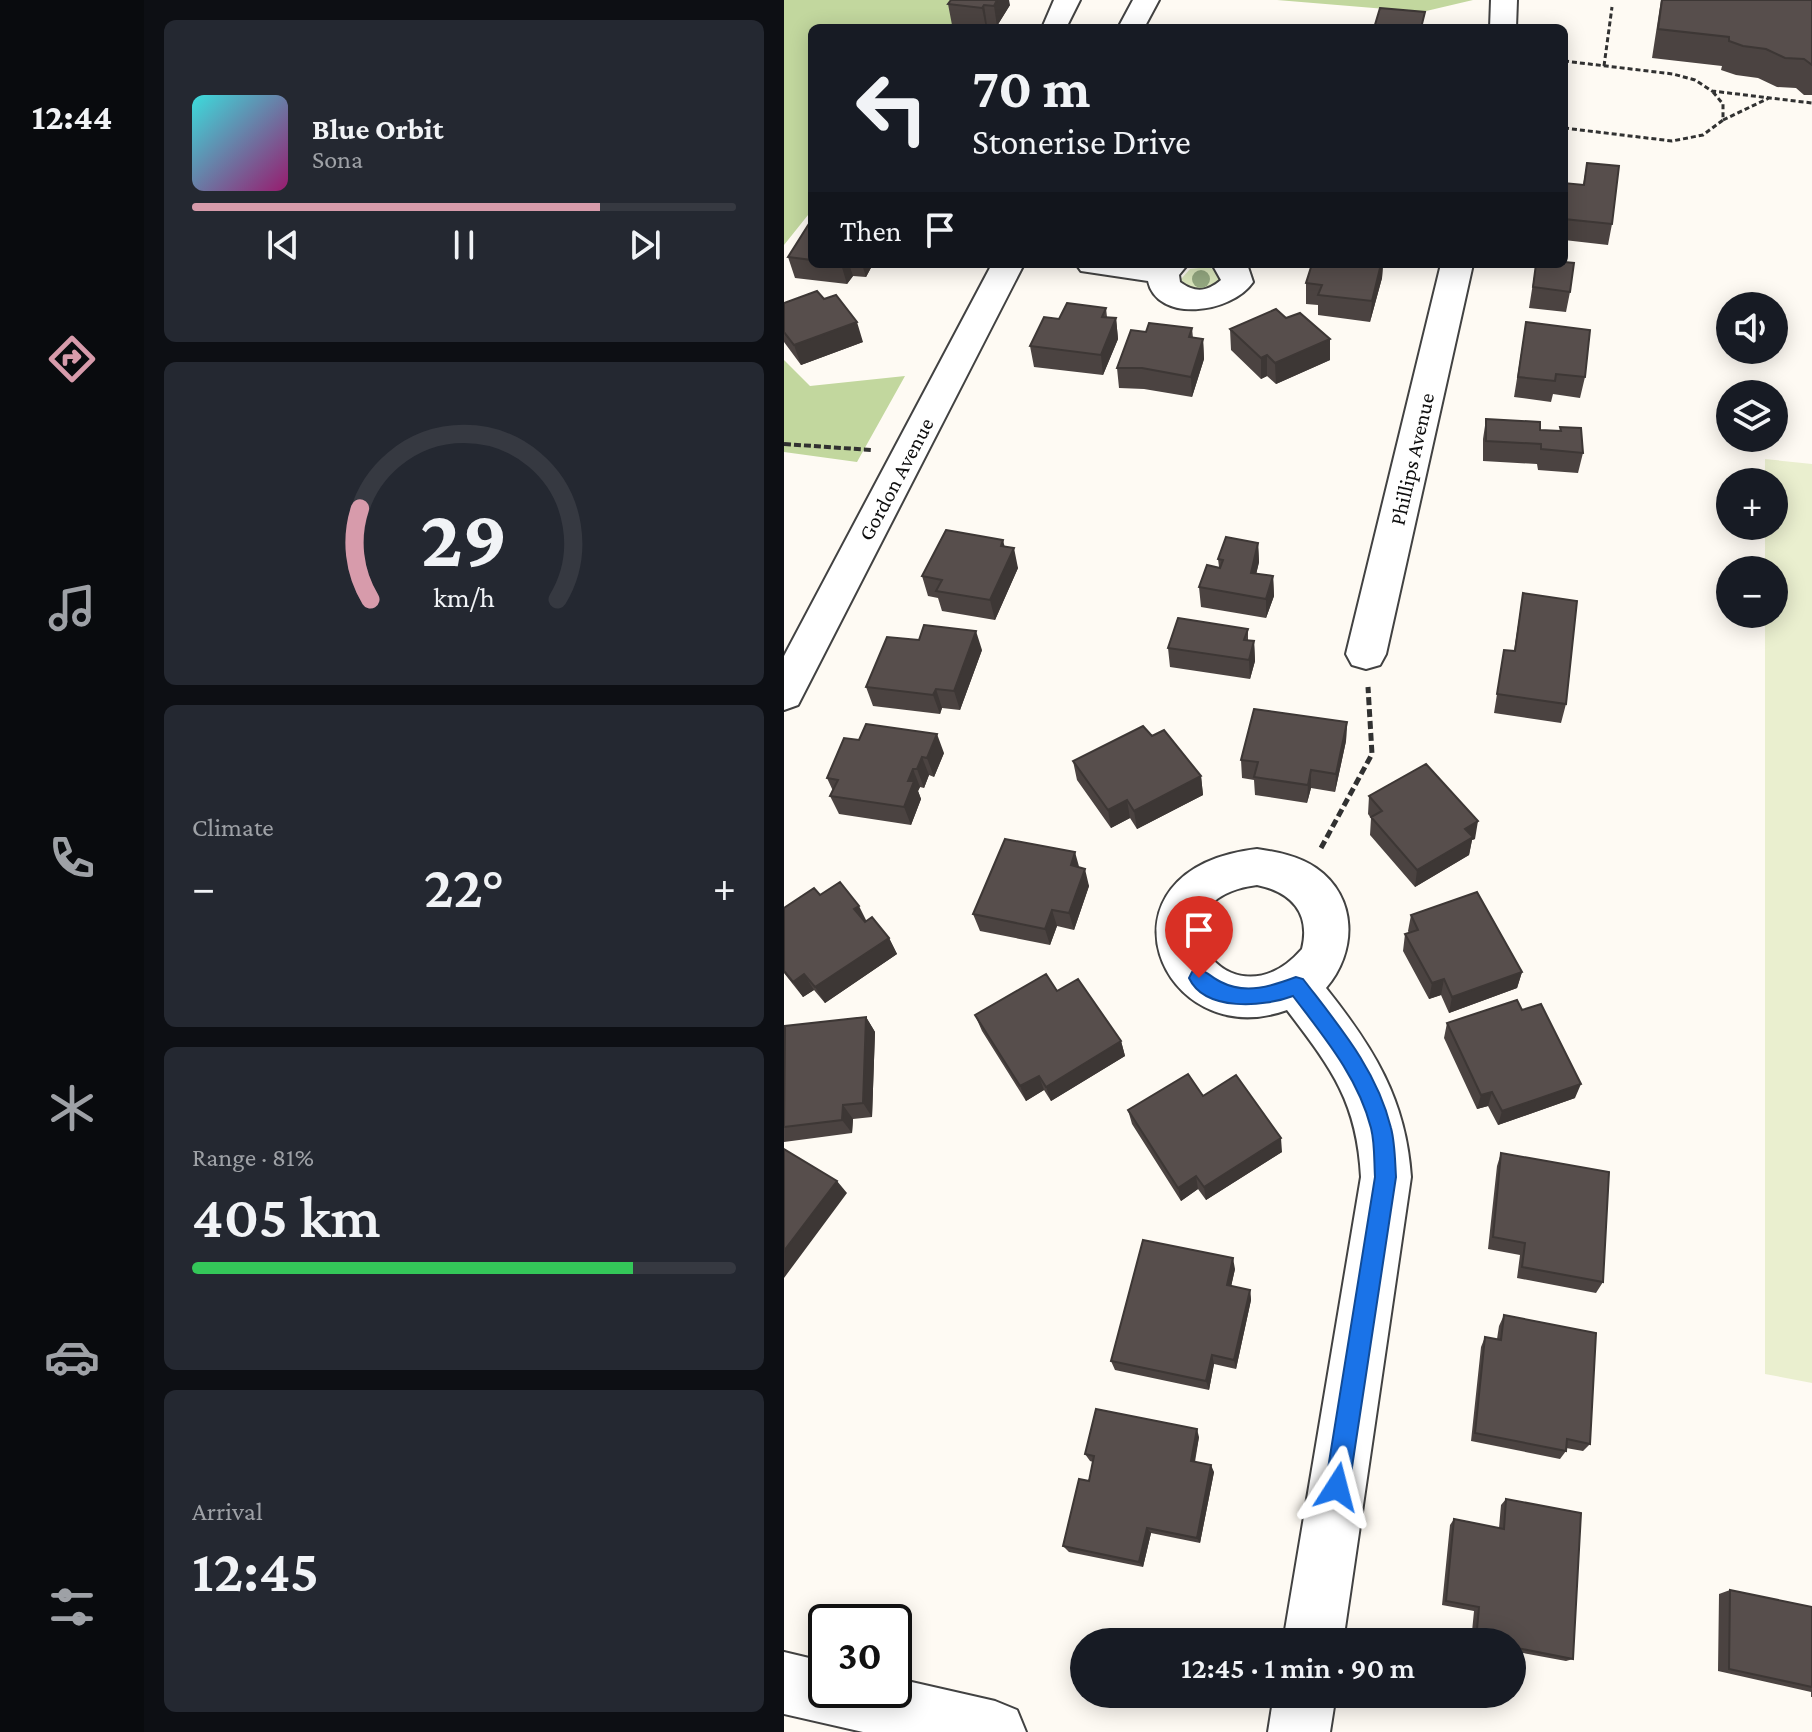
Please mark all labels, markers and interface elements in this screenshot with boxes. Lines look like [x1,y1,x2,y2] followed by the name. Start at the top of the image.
[840,56,944,160] icon: left
[972,57,1091,119] text: 70 m
[32,97,112,137] text: 12:44
[312,112,443,145] text: Blue Orbit
[972,122,1191,162] text: Stonerise Drive
[312,145,363,174] text: Sona
[918,208,962,252] icon: arrive
[840,214,902,247] text: Then
[261,223,305,267] icon: previous
[442,223,486,267] icon: pause
[623,223,667,267] icon: next
[1716,292,1788,628] map controls
[1716,292,1788,364] button: sound
[44,331,100,387] icon: directions
[1716,380,1788,452] button: layers
[1385,390,1439,528] street label: Phillips Avenue
[853,413,939,545] street label: Gordon Avenue
[1716,468,1788,540] button: +
[420,490,508,583] text: 29
[1716,556,1788,628] button: −
[44,580,100,636] icon: music
[433,581,495,613] text: km/h
[192,813,274,842] text: Climate
[44,830,100,886] icon: phone
[424,853,504,920] text: 22°
[192,863,215,911] text: −
[713,863,736,911] text: +
[1165,896,1233,978] pin
[1177,908,1221,952] icon: arrive
[44,1080,100,1136] icon: climate
[192,1143,314,1172] text: Range · 81%
[192,1183,381,1250] text: 405 km
[44,1329,100,1385] icon: car
[1295,1445,1379,1529] position arrow
[192,1497,263,1526] text: Arrival
[192,1537,319,1604] text: 12:45
[44,1579,100,1635] icon: filters
[808,1604,912,1708] speed limit sign: 30
[1181,1651,1415,1684] text: 12:45 · 1 min · 90 m

